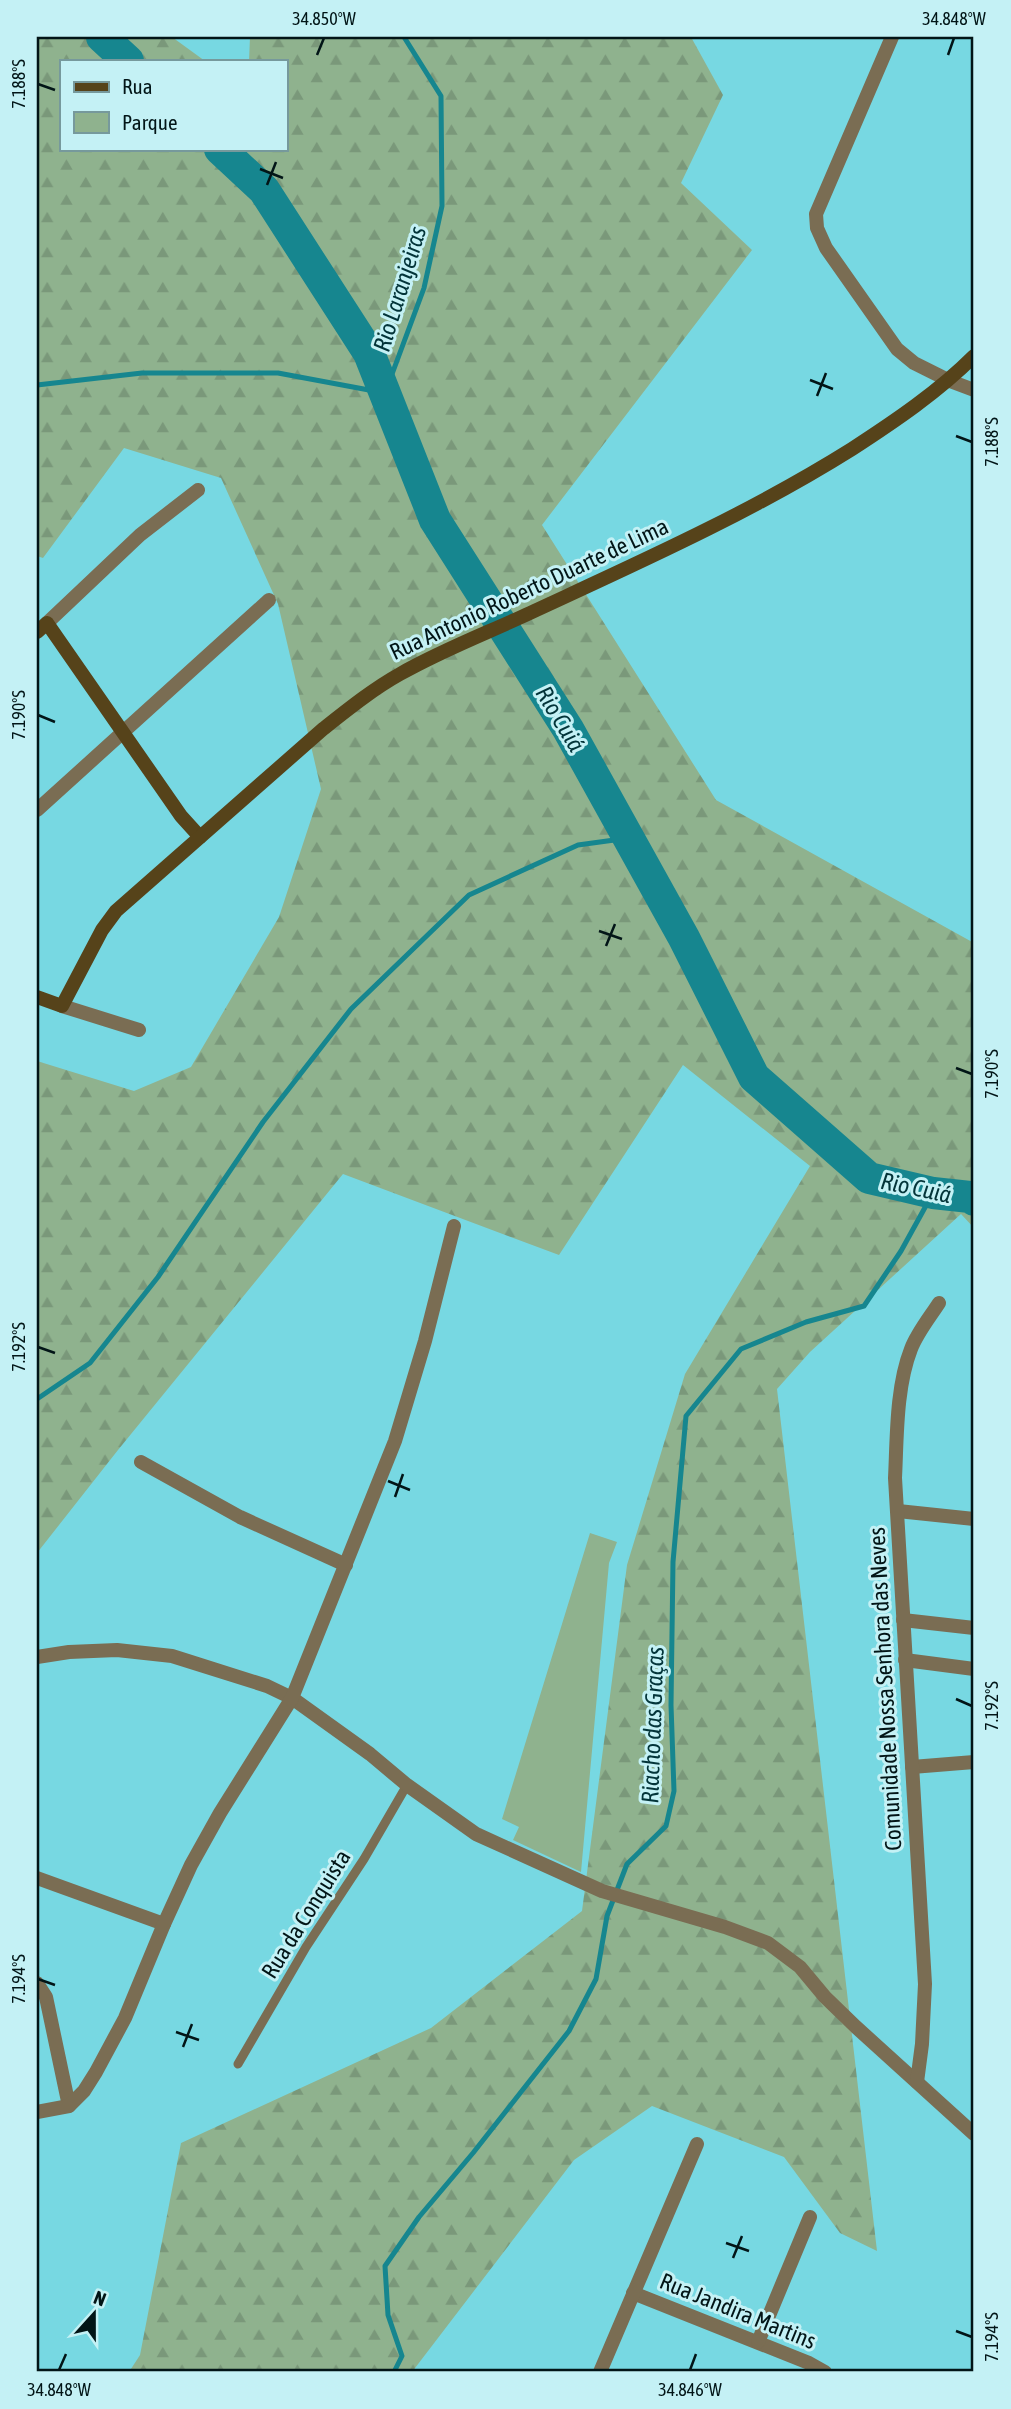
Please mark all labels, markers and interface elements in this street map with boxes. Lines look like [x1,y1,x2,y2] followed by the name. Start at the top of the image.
[292,8,356,29] text: 34.850°W
[922,8,986,29] text: 34.848°W
[8,59,29,109] text: 7.188°S
[60,60,287,150] legend
[122,74,152,98] text: Rua
[122,110,177,134] text: Parque
[368,223,431,355] water label: Rio Laranjeiras
[981,417,1002,467] text: 7.188°S
[386,513,672,665] street label: Rua Antonio Roberto Duarte de Lima
[531,681,590,756] water label: Rio Cuiá
[8,690,29,740] text: 7.190°S
[981,1049,1002,1099] text: 7.190°S
[878,1167,954,1208] water label: Rio Cuiá
[8,1322,29,1372] text: 7.192°S
[864,1527,906,1851] street label: Comunidade Nossa Senhora das Neves
[636,1646,669,1804] water label: Riacho das Graças
[981,1681,1002,1731] text: 7.192°S
[256,1845,356,1983] street label: Rua da Conquista
[8,1954,29,2004] text: 7.194°S
[656,2268,820,2354] street label: Rua Jandira Martins
[60,2280,130,2350] north arrow
[91,2286,109,2310] text: N
[981,2312,1002,2362] text: 7.194°S
[27,2379,91,2400] text: 34.848°W
[658,2379,722,2400] text: 34.846°W

